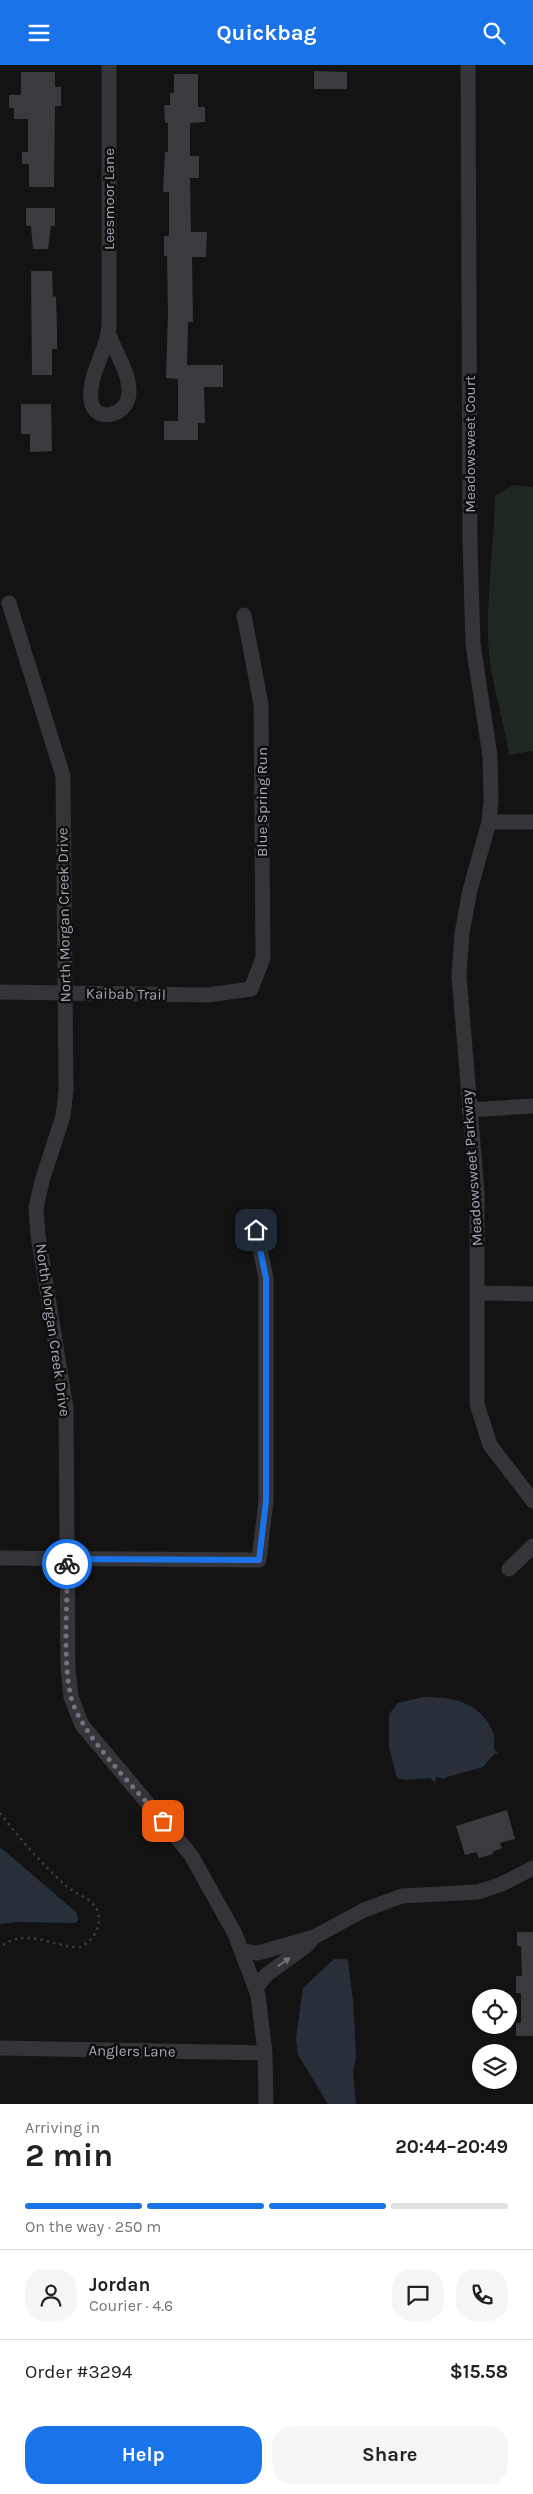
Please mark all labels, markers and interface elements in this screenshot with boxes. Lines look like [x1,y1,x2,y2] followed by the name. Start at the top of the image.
[25,19,53,47] icon: menu
[480,19,508,47] icon: search
[217,20,316,46] text: Quickbag
[100,148,118,250] street label: Leesmoor Lane
[461,375,479,513] street label: Meadowsweet Court
[253,747,271,857] street label: Blue Spring Run
[53,828,75,1002] street label: North Morgan Creek Drive
[86,984,166,1004] street label: Kaibab Trail
[458,1089,486,1247] street label: Meadowsweet Parkway
[235,1209,277,1251] pin
[242,1216,270,1244] icon: home
[32,1242,74,1418] street label: North Morgan Creek Drive
[42,1539,92,1589] courier
[53,1550,81,1578] icon: bike
[142,1800,184,1842] pin
[149,1807,177,1835] icon: bag
[277,1957,291,1967] one-way arrow
[472,1989,517,2089] map controls
[472,1989,517,2034] button: locate
[88,2041,176,2061] street label: Anglers Lane
[472,2044,517,2089] button: layers
[25,2118,100,2137] text: Arriving in
[395,2136,508,2158] text: 20:44–20:49
[25,2137,113,2174] text: 2 min
[25,2217,161,2236] text: On the way · 250 m
[25,2269,77,2321] button: person
[392,2269,444,2321] button: chat
[456,2269,508,2321] button: phone
[89,2274,150,2296] text: Jordan
[89,2296,173,2315] text: Courier · 4.6
[25,2361,132,2383] text: Order #3294
[450,2361,508,2383] text: $15.58
[25,2426,262,2484] button: Help
[272,2426,508,2484] button: Share

